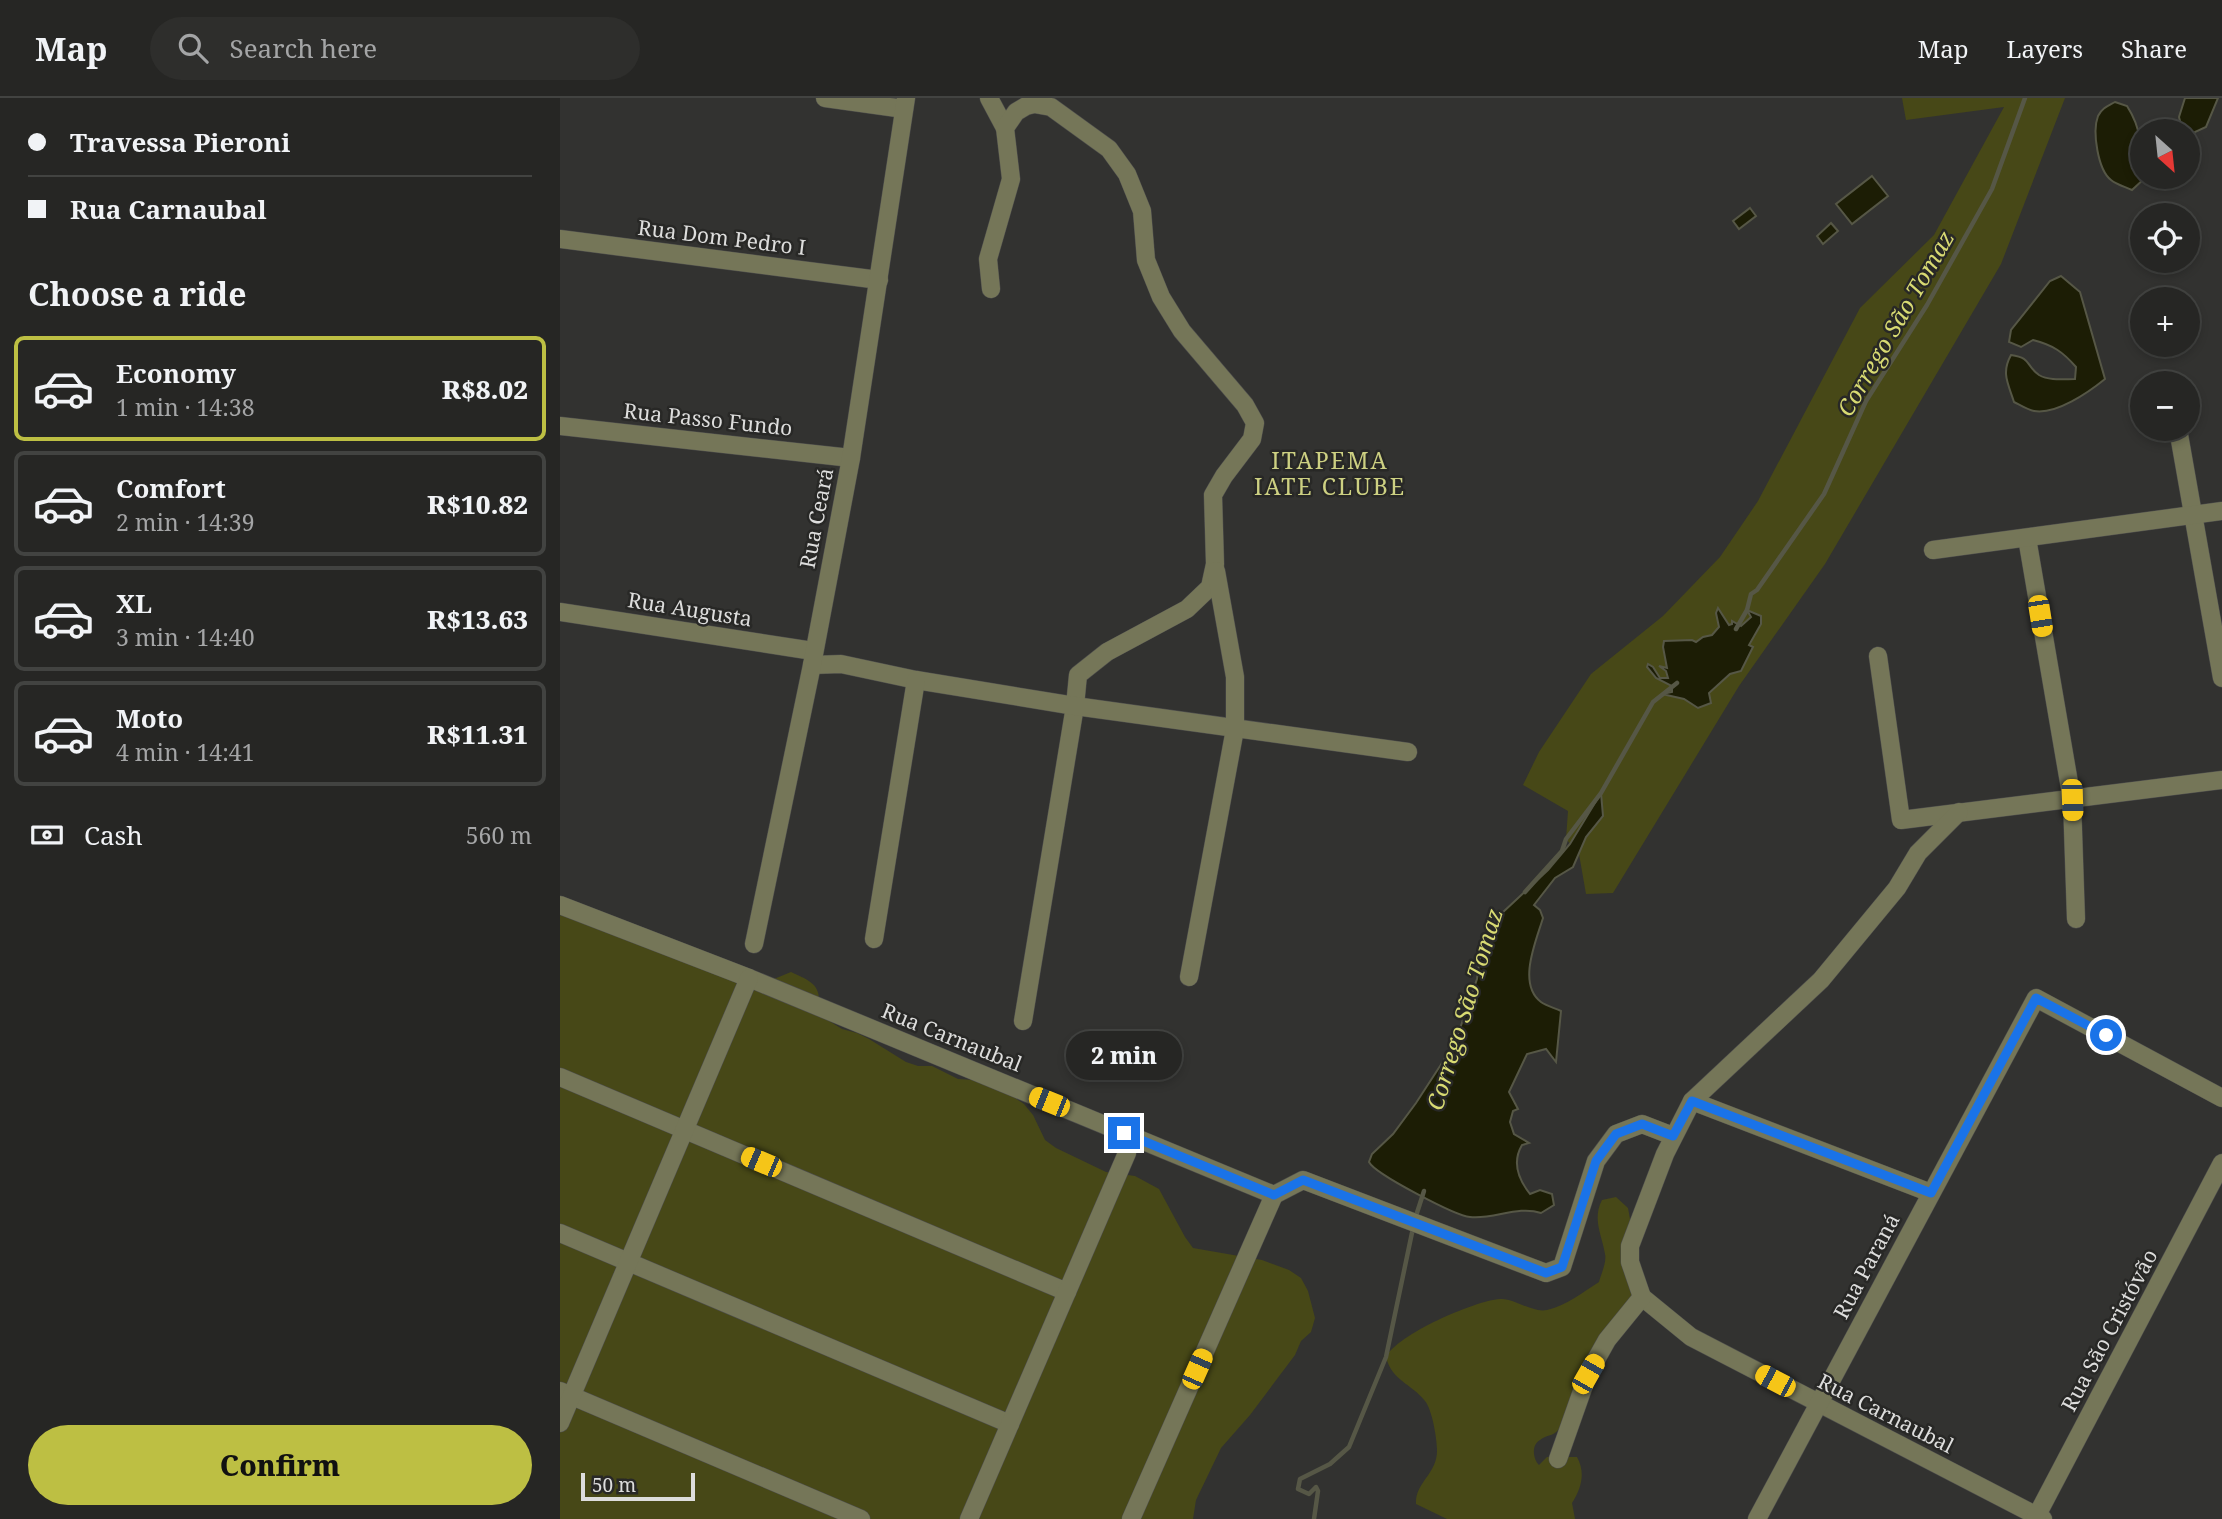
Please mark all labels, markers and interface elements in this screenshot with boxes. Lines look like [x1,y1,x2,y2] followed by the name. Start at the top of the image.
[150,17,640,80] search box
[35,26,108,71] text: Map
[174,29,212,67] icon: search
[230,30,377,66] text: Search here
[1918,32,1969,65] text: Map
[2007,32,2083,65] text: Layers
[2121,32,2187,65] text: Share
[2130,119,2200,189] north arrow
[2130,119,2200,441] map controls
[70,124,290,160] text: Travessa Pieroni
[70,191,267,227] text: Rua Carnaubal
[2130,203,2200,273] button: locate
[636,213,808,261] street label: Rua Dom Pedro I
[1829,224,1961,422] water label: Corrego São Tomaz
[28,272,247,315] text: Choose a ride
[2130,287,2200,357] button: +
[116,355,236,391] text: Economy
[32,357,95,420] icon: car
[442,371,528,407] text: R$8.02
[2130,371,2200,441] button: −
[116,391,254,423] text: 1 min · 14:38
[622,396,794,442] street label: Rua Passo Fundo
[1254,444,1406,502] district label: ITAPEMA IATE CLUBE
[793,465,839,571] street label: Rua Ceará
[116,470,226,506] text: Comfort
[32,472,95,535] icon: car
[427,486,528,522] text: R$10.82
[116,506,254,538] text: 2 min · 14:39
[116,585,152,621] text: XL
[626,585,754,633] street label: Rua Augusta
[32,587,95,650] icon: car
[2027,594,2054,638] car
[427,601,528,637] text: R$13.63
[116,621,254,653] text: 3 min · 14:40
[116,700,183,736] text: Moto
[32,702,95,765] icon: car
[427,716,528,752] text: R$11.31
[116,736,254,768] text: 4 min · 14:41
[2061,779,2084,821] car
[28,816,66,854] icon: cash
[84,817,143,853] text: Cash
[466,819,532,851] text: 560 m
[1418,904,1510,1114] water label: Corrego São Tomaz
[878,996,1027,1078] street label: Rua Carnaubal
[2090,1019,2122,1051] route start
[1066,1032,1182,1080] callout: 2 min
[1091,1039,1157,1071] text: 2 min
[1026,1084,1073,1120] car
[1108,1117,1140,1149] route end
[738,1144,785,1180] car
[1827,1208,1905,1324] street label: Rua Paraná
[2054,1244,2164,1416] street label: Rua São Cristóvão
[1179,1346,1216,1392] car
[1569,1351,1608,1397] car
[1752,1362,1799,1400] car
[1813,1367,1959,1460] street label: Rua Carnaubal
[28,1425,532,1505] button: Confirm
[581,1470,695,1502] scale bar
[592,1472,636,1498] text: 50 m

